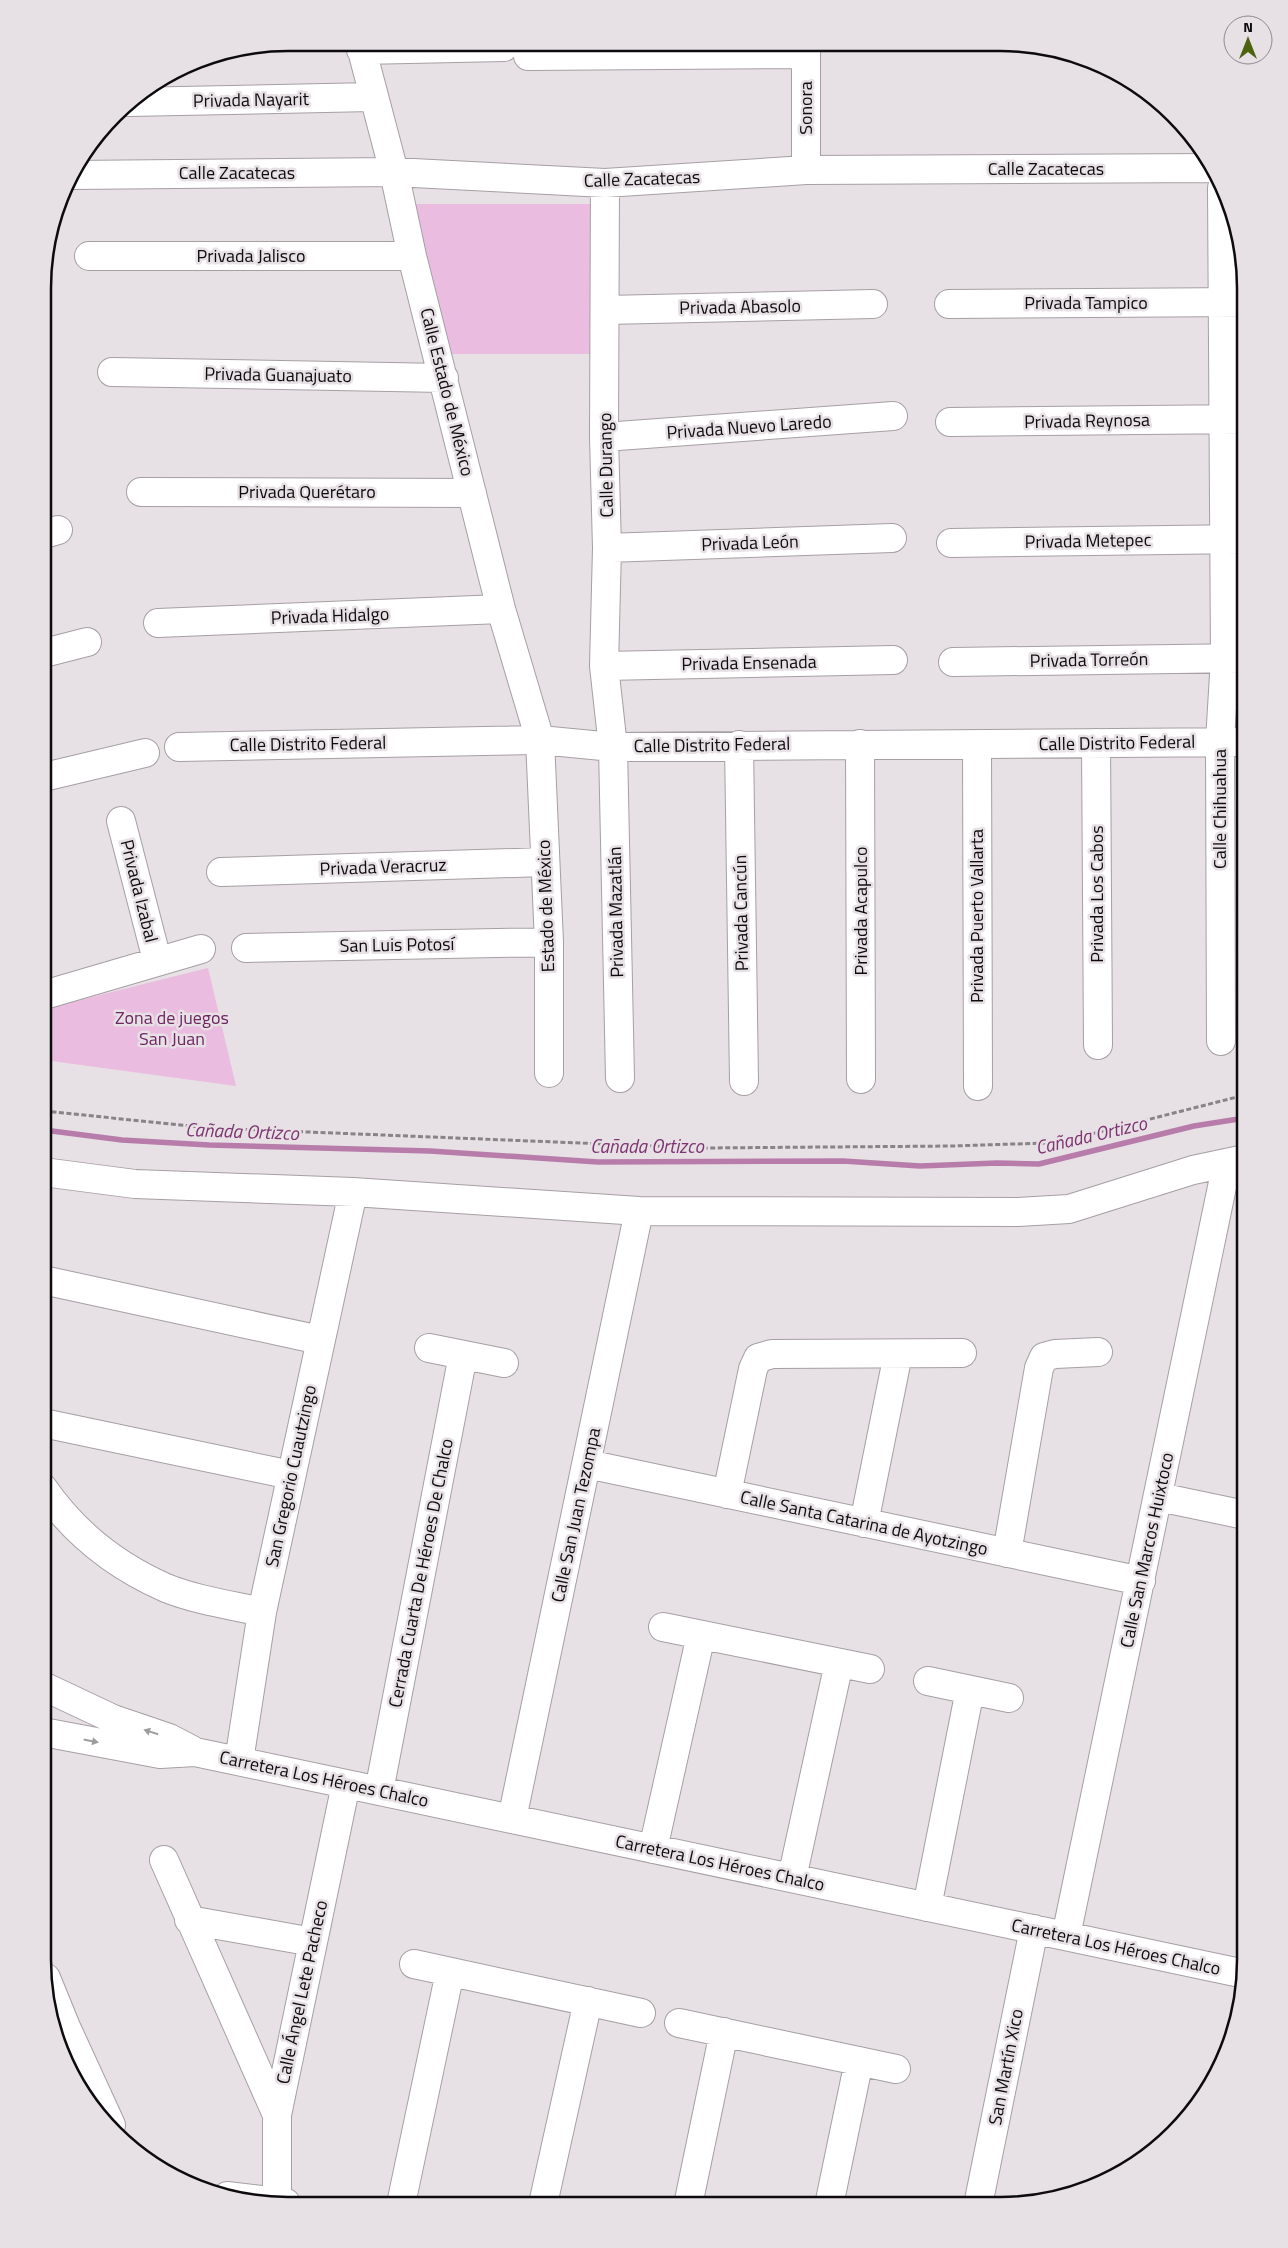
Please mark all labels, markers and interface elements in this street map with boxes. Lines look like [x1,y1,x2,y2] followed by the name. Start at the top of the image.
[1223,15,1273,65] north arrow
[1243,16,1253,37] text: N
[792,81,819,135] street label: Sonora
[193,85,310,114] street label: Privada Nayarit
[988,155,1104,182] street label: Calle Zacatecas
[179,159,295,186] street label: Calle Zacatecas
[583,163,701,194] street label: Calle Zacatecas
[197,242,305,269] street label: Privada Jalisco
[1024,289,1148,316] street label: Privada Tampico
[679,292,801,321] street label: Privada Abasolo
[413,305,481,479] street label: Calle Estado de México
[204,360,352,389] street label: Privada Guanajuato
[1024,406,1150,435] street label: Privada Reynosa
[666,407,832,446] street label: Privada Nuevo Laredo
[591,412,620,518] street label: Calle Durango
[238,478,376,505] street label: Privada Querétaro
[1024,526,1152,555] street label: Privada Metepec
[701,527,799,558] street label: Privada León
[270,600,390,631] street label: Privada Hidalgo
[1029,645,1149,674] street label: Privada Torreón
[681,648,817,677] street label: Privada Ensenada
[1038,728,1196,757] street label: Calle Distrito Federal
[229,729,387,758] street label: Calle Distrito Federal
[633,730,791,759] street label: Calle Distrito Federal
[1206,749,1233,869] street label: Calle Chihuahua
[1083,825,1110,963] street label: Privada Los Cabos
[963,829,990,1003] street label: Privada Puerto Vallarta
[114,837,165,945] street label: Privada Izabal
[530,839,561,973] street label: Estado de México
[601,846,630,978] street label: Privada Mazatlán
[847,847,874,975] street label: Privada Acapulco
[319,851,447,882] street label: Privada Veracruz
[726,855,755,971] street label: Privada Cancún
[339,930,457,959] street label: San Luis Potosí
[115,1004,229,1052] park label: Zona de juegos San Juan
[1032,1107,1150,1161] water label: Cañada Ortizco
[185,1114,300,1147] water label: Cañada Ortizco
[590,1131,704,1160] water label: Cañada Ortizco
[258,1382,323,1569] street label: San Gregorio Cuautzingo
[544,1425,607,1605] street label: Calle San Juan Tezompa
[381,1436,460,1710] street label: Cerrada Cuarta De Héroes De Chalco
[1113,1450,1180,1650] street label: Calle San Marcos Huixtoco
[738,1483,990,1562] street label: Calle Santa Catarina de Ayotzingo
[143,1728,158,1736] one-way arrow
[83,1737,99,1745] one-way arrow
[217,1743,431,1814] street label: Carretera Los Héroes Chalco
[613,1827,827,1898] street label: Carretera Los Héroes Chalco
[269,1897,334,2086] street label: Calle Ángel Lete Pacheco
[1009,1911,1223,1982] street label: Carretera Los Héroes Chalco
[981,2006,1030,2127] street label: San Martín Xico

